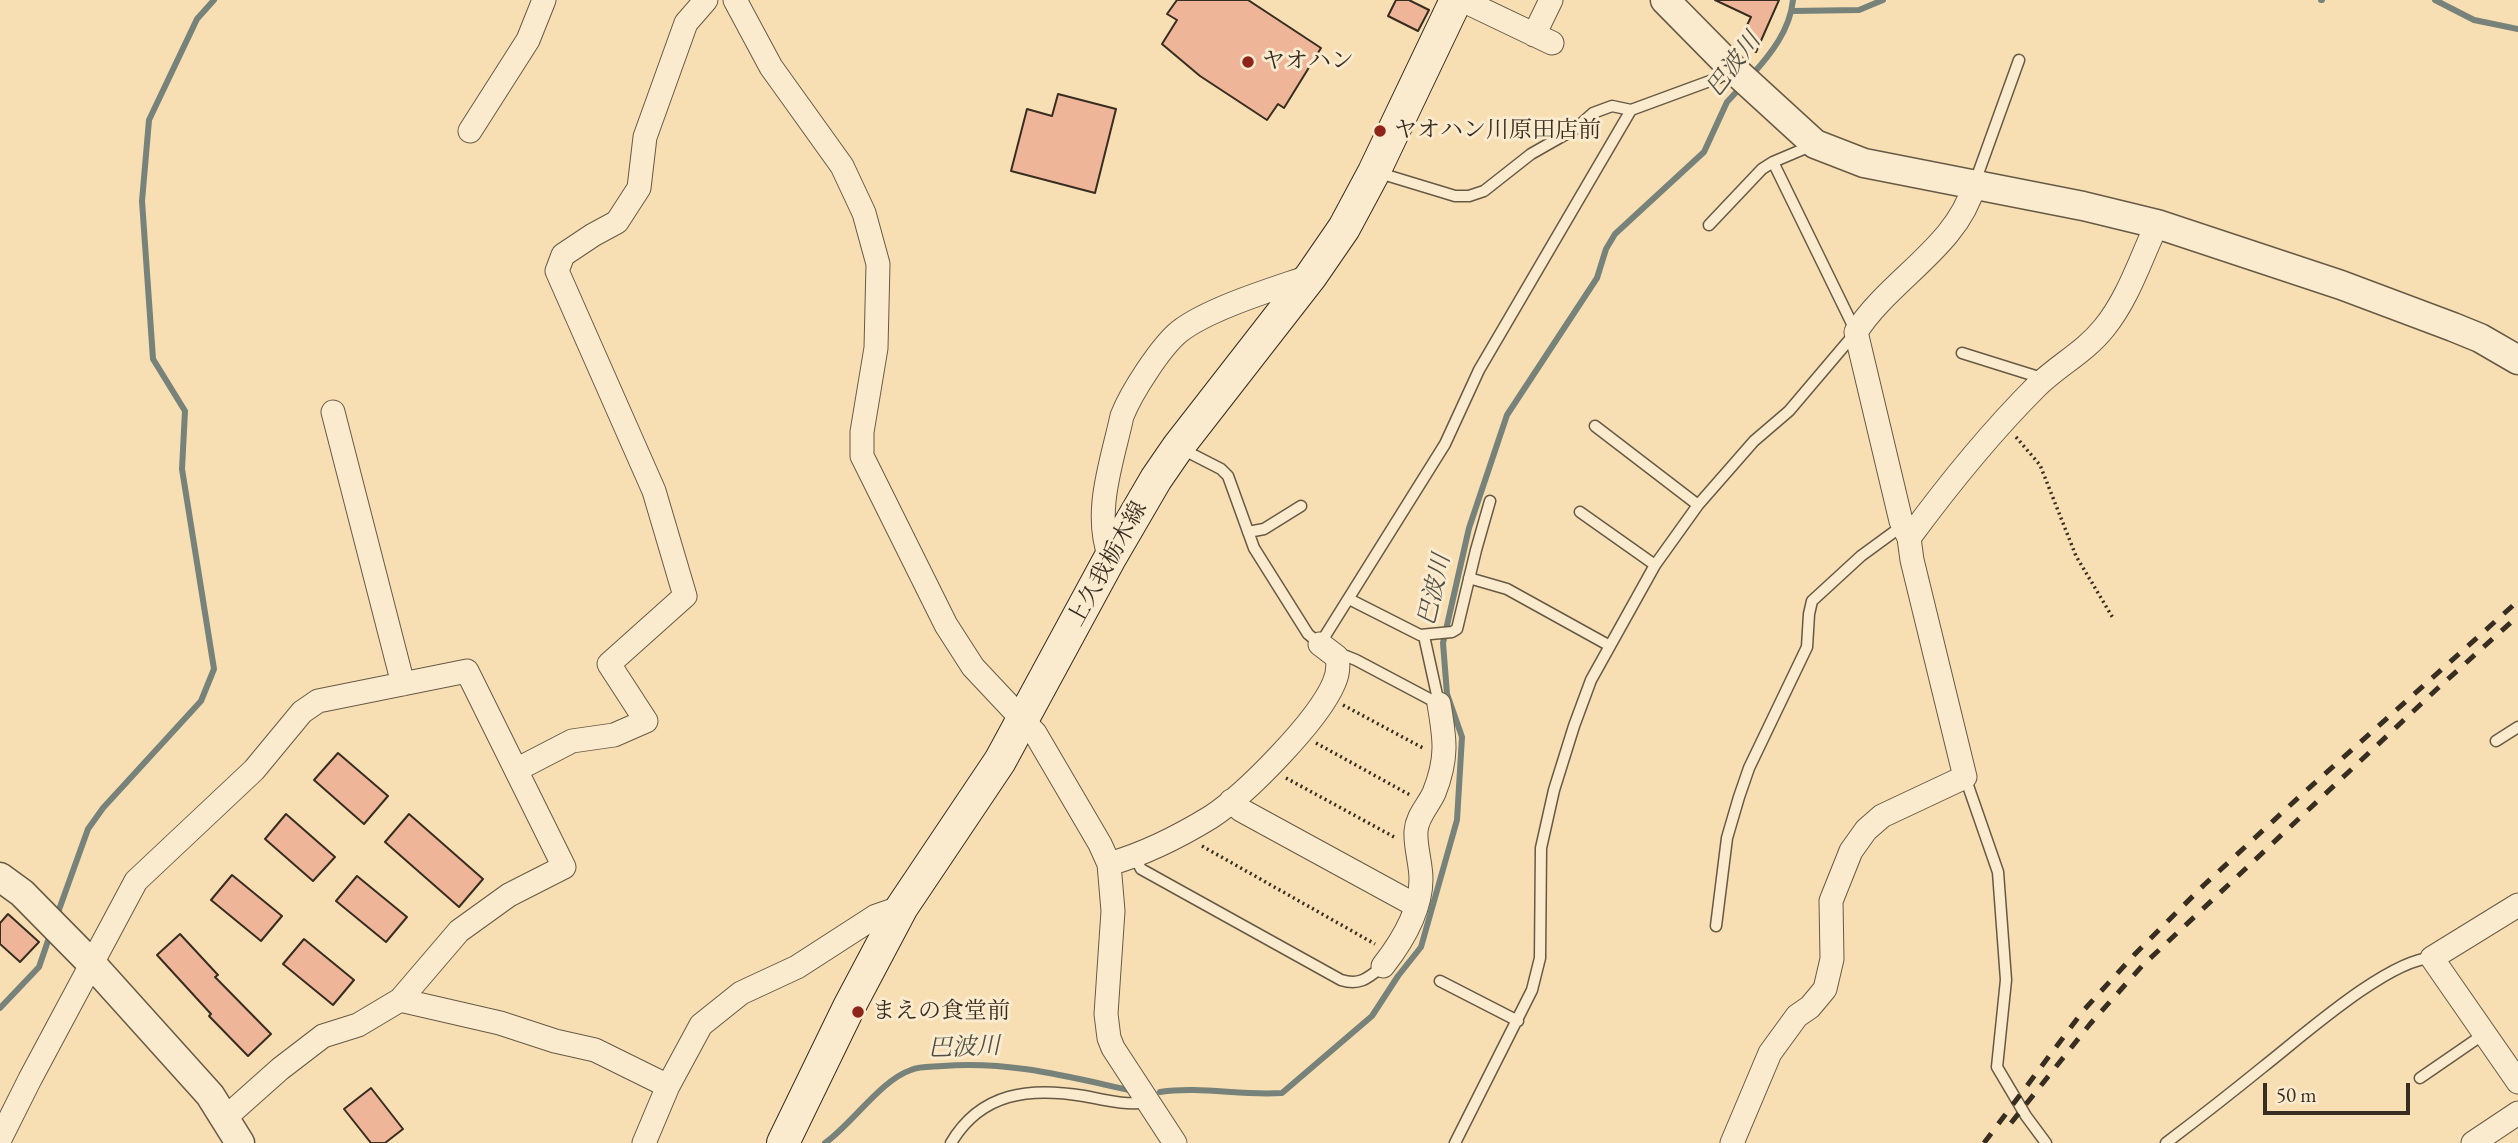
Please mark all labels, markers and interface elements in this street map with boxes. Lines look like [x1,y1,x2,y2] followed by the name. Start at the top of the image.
[1701,28,1767,102] water label: 巴波川
[1262,48,1354,76] place label: ヤオハン
[1240,54,1256,70] marker: ヤオハン
[1394,117,1601,145] place label: ヤオハン川原田店前
[1372,123,1388,139] marker: ヤオハン川原田店前
[1062,497,1154,631] street label: 上久我栃木線
[1413,552,1457,628] water label: 巴波川
[872,998,1010,1026] place label: まえの食堂前
[850,1004,866,1020] marker: まえの食堂前
[928,1032,1000,1064] water label: 巴波川
[2266,1070,2413,1114] scale bar
[2276,1081,2317,1108] text: 50 m

